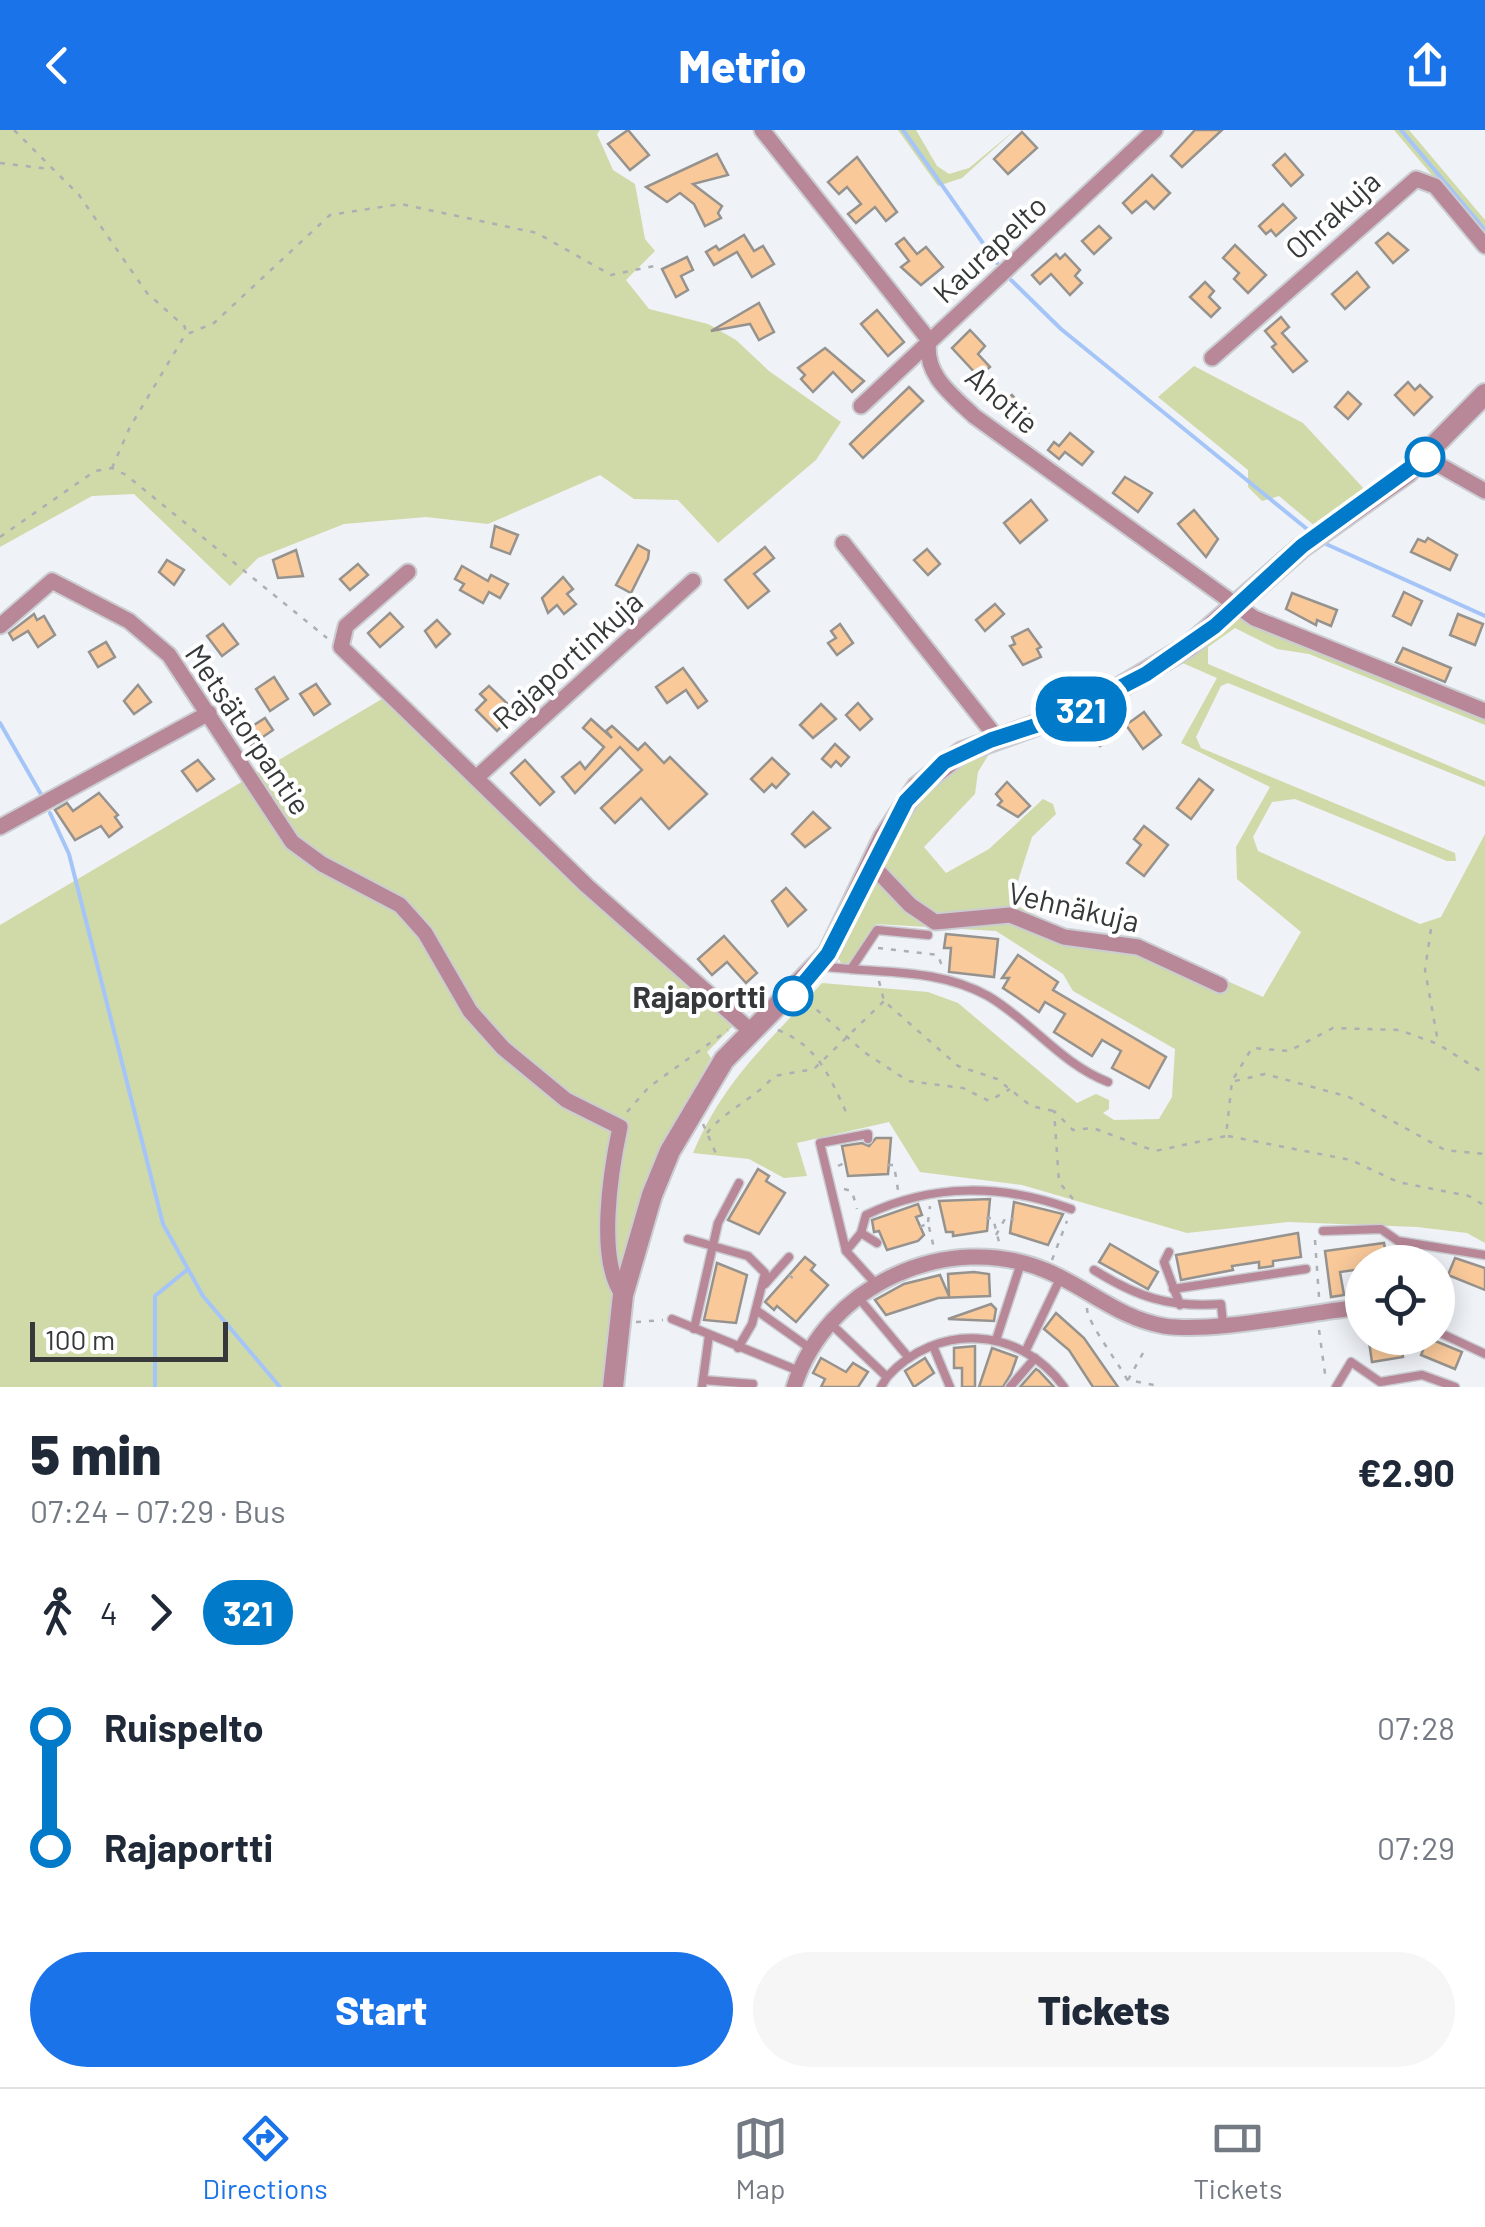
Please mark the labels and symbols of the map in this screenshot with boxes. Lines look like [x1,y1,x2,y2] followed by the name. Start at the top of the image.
[1277,162,1387,266] street label: Ohrakuja
[925,186,1053,310] street label: Kaurapelto
[959,358,1047,440] street label: Ahotie
[1406,438,1444,476] unlabelled marker
[485,582,649,736] street label: Rajaportinkuja
[179,637,319,821] street label: Metsätorpantie
[1024,676,1138,742] line badge: 321
[1005,873,1143,939] street label: Vehnäkuja
[774,977,812,1015] marker: Rajaportti
[633,978,766,1014] place label: Rajaportti
[30,1317,228,1362] scale bar

